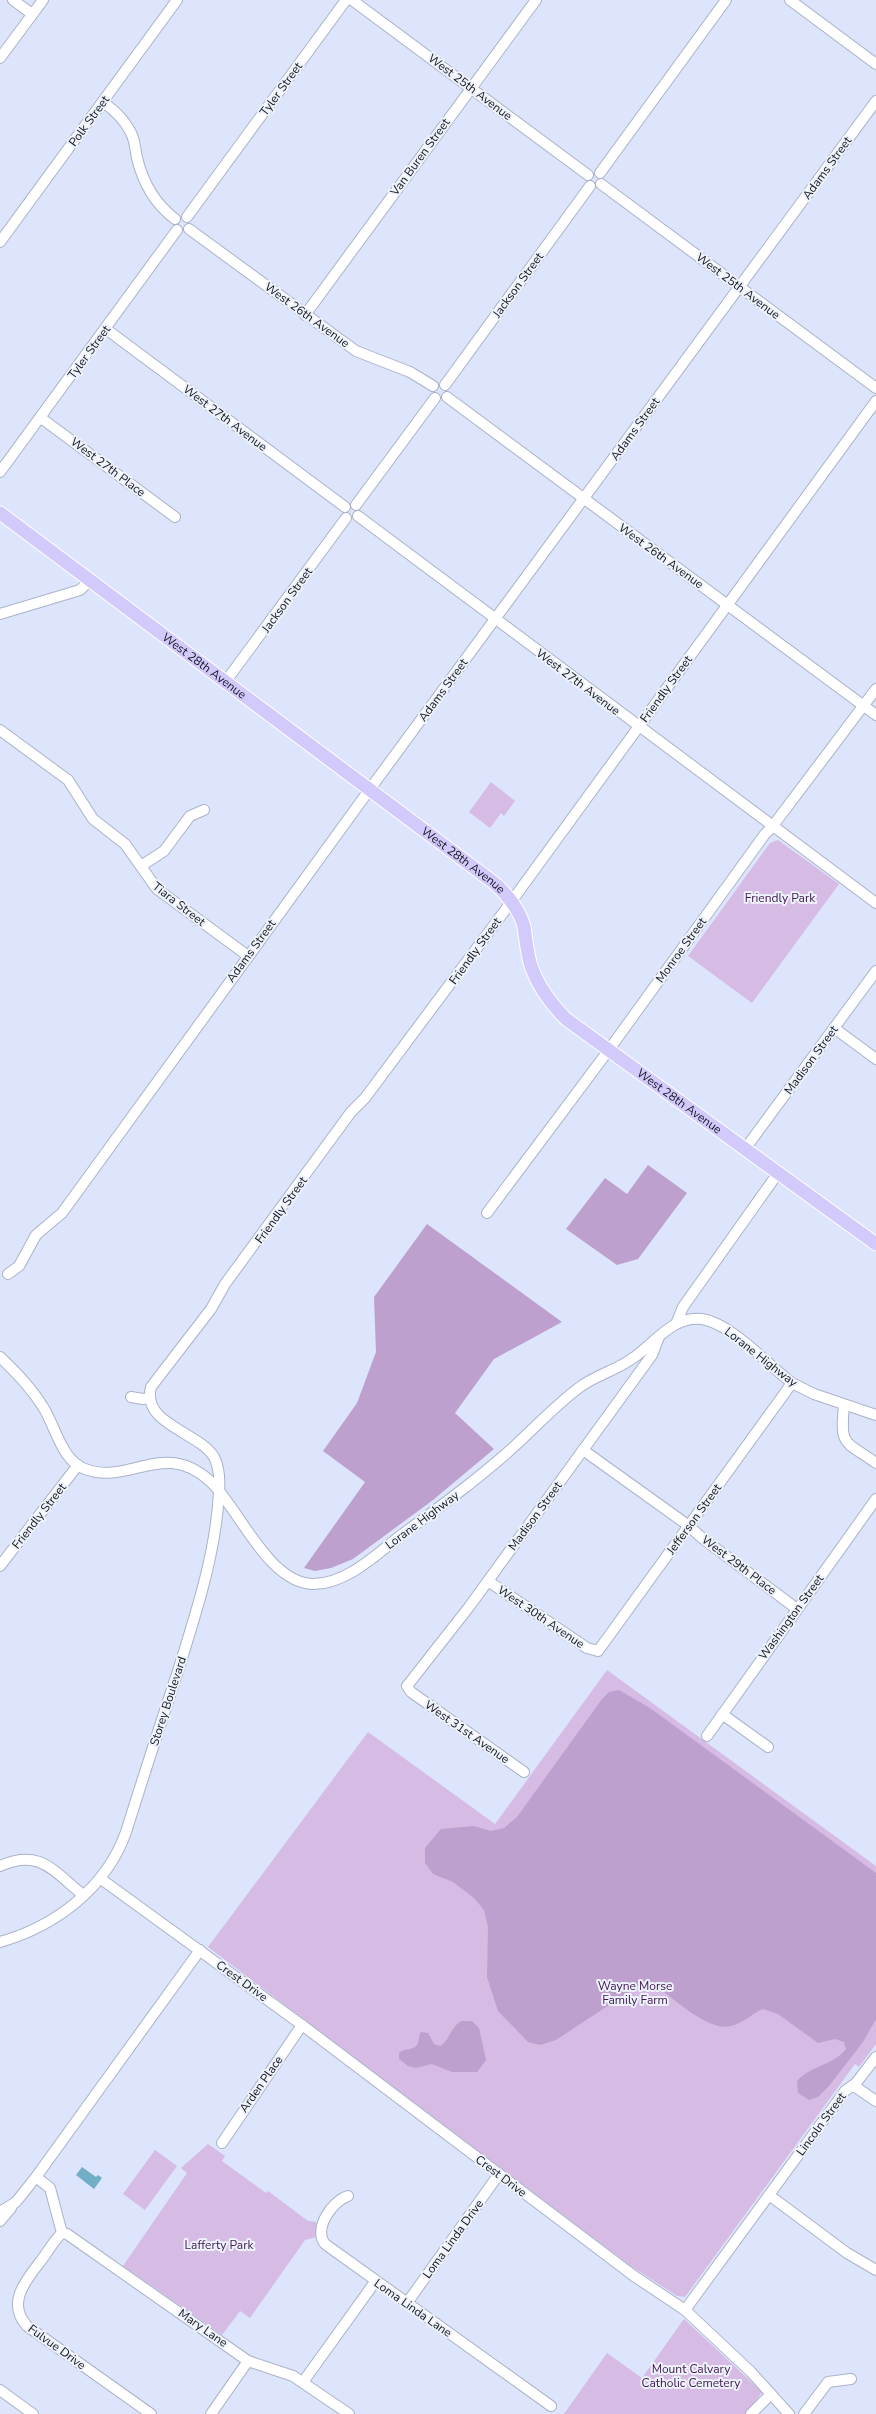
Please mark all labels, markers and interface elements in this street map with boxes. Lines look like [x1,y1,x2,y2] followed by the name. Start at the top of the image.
[425,50,515,124] street label: West 25th Avenue
[256,58,306,119] street label: Tyler Street
[65,92,113,150] street label: Polk Street
[386,114,454,200] street label: Van Buren Street
[799,133,856,203] street label: Adams Street
[488,249,548,322] street label: Jackson Street
[693,249,783,323] street label: West 25th Avenue
[261,279,353,351] street label: West 26th Avenue
[64,321,114,382] street label: Tyler Street
[180,381,270,455] street label: West 27th Avenue
[607,394,664,464] street label: Adams Street
[67,434,149,500] street label: West 27th Place
[615,520,707,592] street label: West 26th Avenue
[257,564,317,637] street label: Jackson Street
[159,629,250,703] street label: West 28th Avenue
[533,645,623,719] street label: West 27th Avenue
[636,652,696,726] street label: Friendly Street
[415,655,472,725] street label: Adams Street
[418,823,509,897] street label: West 28th Avenue
[149,878,209,930] street label: Tiara Street
[745,890,816,906] park label: Friendly Park
[445,914,505,988] street label: Friendly Street
[652,914,711,986] street label: Monroe Street
[223,916,280,986] street label: Adams Street
[781,1022,842,1098] street label: Madison Street
[634,1065,725,1138] street label: West 28th Avenue
[251,1173,311,1247] street label: Friendly Street
[721,1324,801,1391] street label: Lorane Highway
[505,1478,566,1554] street label: Madison Street
[8,1479,70,1552] street label: Friendly Street
[662,1480,726,1558] street label: Jefferson Street
[382,1487,463,1553] street label: Lorane Highway
[698,1532,780,1598] street label: West 29th Place
[755,1571,828,1663] street label: Washington Street
[495,1582,587,1652] street label: West 30th Avenue
[146,1654,190,1748] street label: Storey Boulevard
[421,1697,513,1767] street label: West 31st Avenue
[213,1957,271,2005] street label: Crest Drive
[598,1978,672,2008] park label: Wayne Morse Family Farm
[236,2053,286,2115] street label: Arden Place
[793,2089,850,2159] street label: Lincoln Street
[472,2152,530,2200] street label: Crest Drive
[419,2196,487,2282] street label: Loma Linda Drive
[185,2237,254,2253] park label: Lafferty Park
[371,2275,455,2341] street label: Loma Linda Lane
[175,2305,231,2351] street label: Mary Lane
[25,2321,89,2373] street label: Fulvue Drive
[642,2361,741,2391] park label: Mount Calvary Catholic Cemetery

